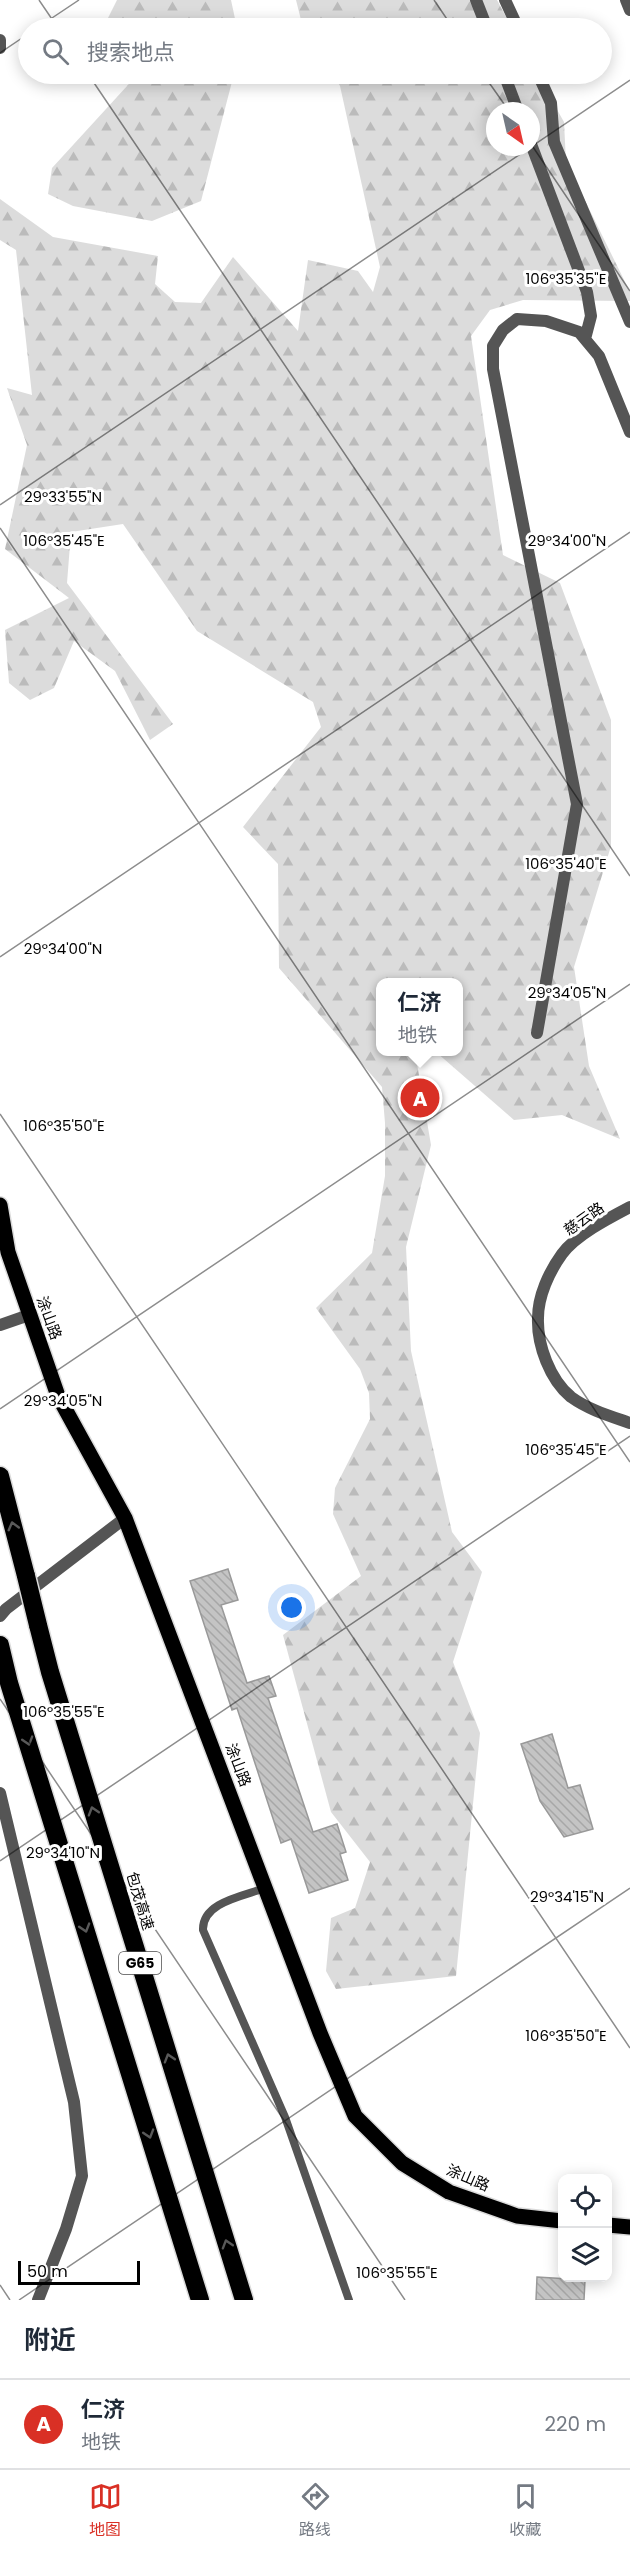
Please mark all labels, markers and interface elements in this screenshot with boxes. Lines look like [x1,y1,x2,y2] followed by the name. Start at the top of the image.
[18,18,612,84] search box
[39,35,72,68] icon: search
[87,37,175,68] text: 搜索地点
[486,102,540,156] north arrow
[526,268,606,289] text: 106°35'35"E
[24,486,102,507] text: 29°33'55"N
[23,530,105,551] text: 106°35'45"E
[528,530,606,551] text: 29°34'00"N
[525,853,607,874] text: 106°35'40"E
[24,938,102,959] text: 29°34'00"N
[376,978,463,1056] popup
[528,982,606,1003] text: 29°34'05"N
[397,987,442,1018] text: 仁济
[397,1021,437,1049] text: 地铁
[400,1076,440,1120] pin: A
[23,1115,105,1136] text: 106°35'50"E
[559,1197,608,1240] street label: 慈云路
[32,1293,67,1343] street label: 涂山路
[24,1390,102,1411] text: 29°34'05"N
[525,1439,607,1460] text: 106°35'45"E
[8,1521,20,1532] one-way arrow
[277,1593,306,1622] your location
[23,1701,105,1722] text: 106°35'55"E
[20,1736,33,1746] one-way arrow
[221,1740,256,1790] street label: 涂山路
[88,1806,100,1817] one-way arrow
[26,1842,100,1863] text: 29°34'10"N
[122,1869,159,1933] street label: 包茂高速
[530,1886,604,1907] text: 29°34'15"N
[78,1922,90,1933] one-way arrow
[119,1952,161,1974] road number: G65
[525,2025,607,2046] text: 106°35'50"E
[164,2053,177,2064] one-way arrow
[142,2128,154,2139] one-way arrow
[443,2159,493,2196] street label: 涂山路
[558,2174,612,2282] map controls
[558,2174,612,2228] button: locate
[558,2228,612,2282] button: layers
[222,2239,234,2250] one-way arrow
[18,2258,140,2286] scale bar
[27,2260,68,2283] text: 50 m
[356,2262,438,2283] text: 106°35'55"E
[24,2322,76,2358] text: 附近
[81,2394,125,2425] text: 仁济
[36,2410,51,2438] text: A
[545,2410,606,2438] text: 220 m
[81,2428,121,2456] text: 地铁
[89,2480,122,2542] tab: 地图
[299,2480,332,2542] tab: 路线
[509,2480,542,2542] tab: 收藏

